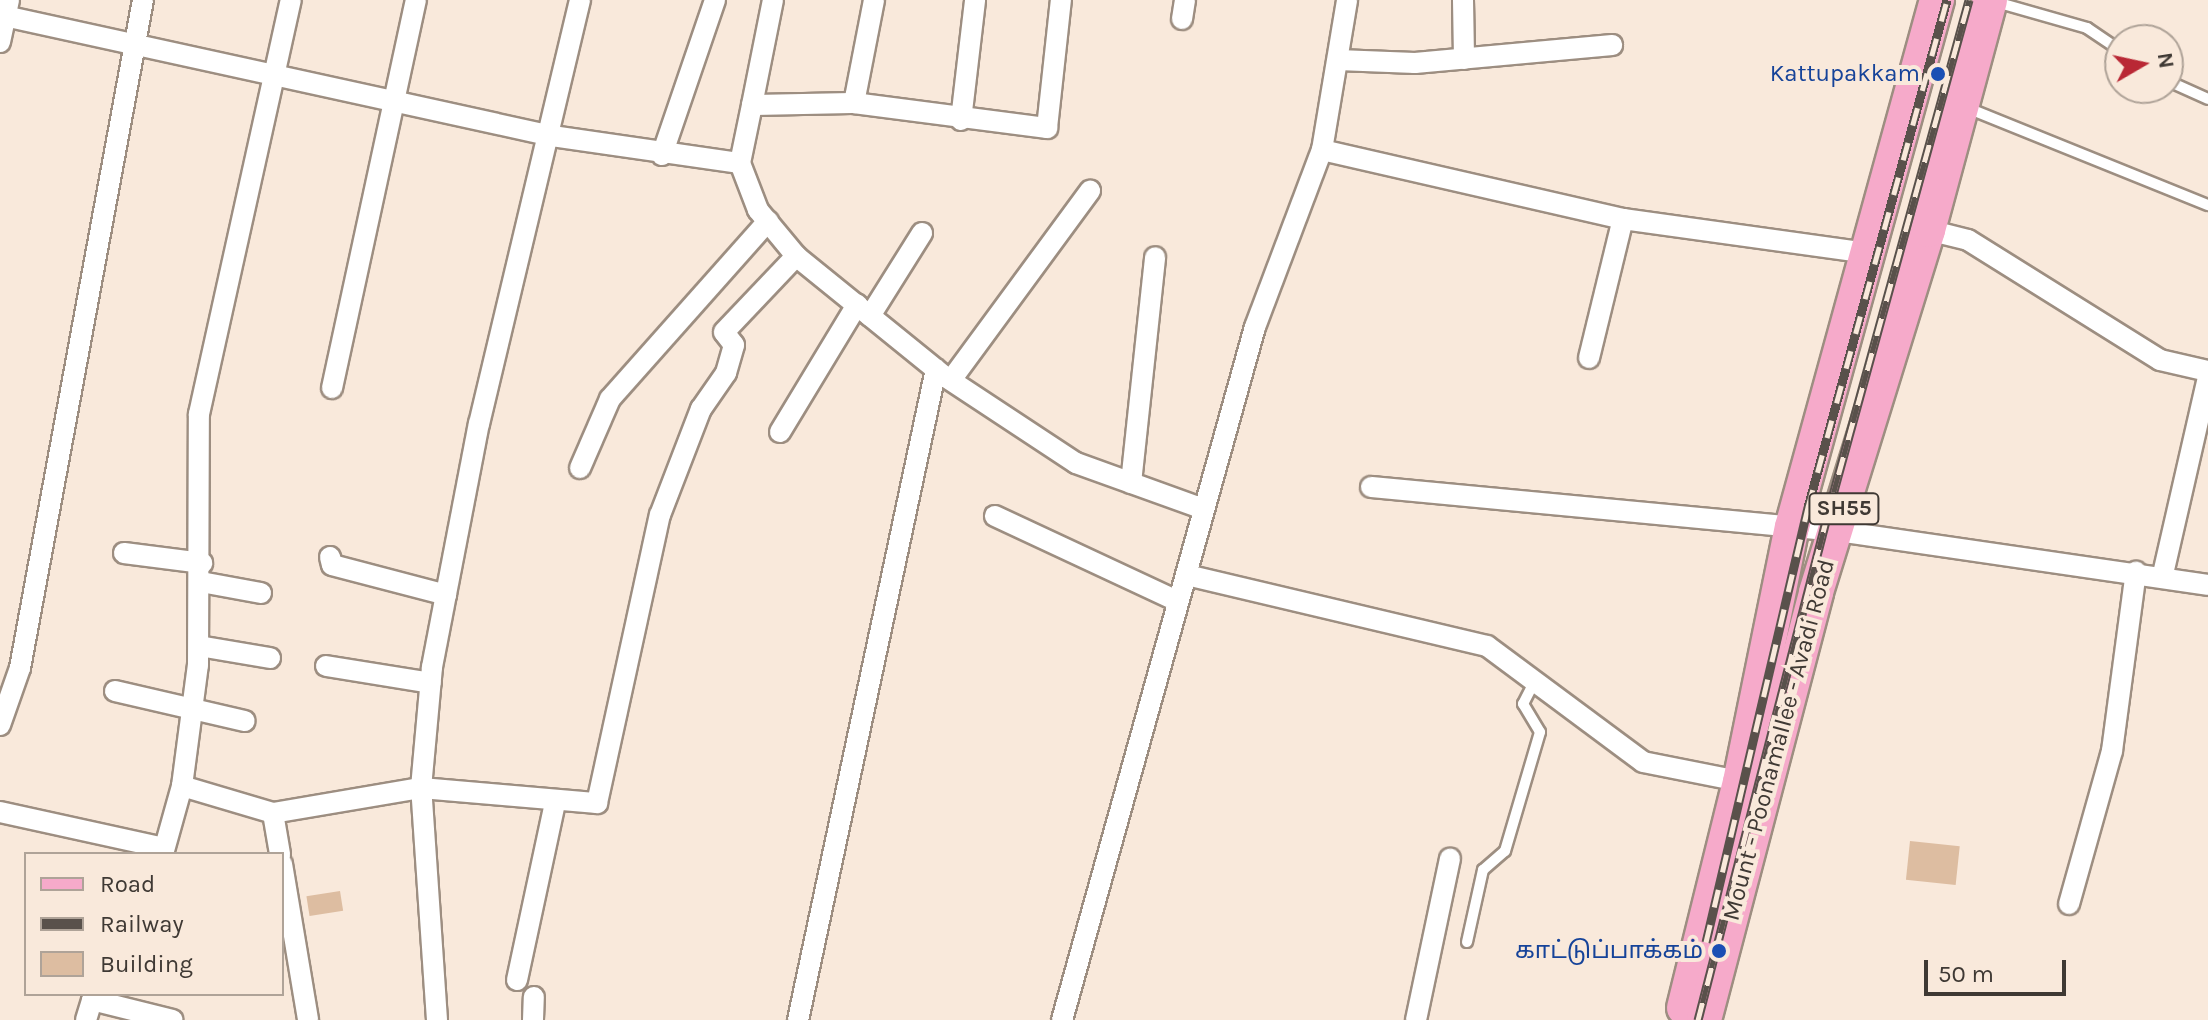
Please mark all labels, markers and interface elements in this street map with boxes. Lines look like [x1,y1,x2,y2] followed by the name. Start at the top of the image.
[2104,24,2184,104] north arrow
[2152,51,2180,70] text: N
[1770,60,1920,88] place label: Kattupakkam
[1927,63,1949,85] marker: Kattupakkam
[1808,491,1880,527] road number: SH55
[1717,556,1841,924] street label: Mount - Poonamallee - Avadi Road
[24,852,284,996] legend
[100,870,155,898] text: Road
[100,910,184,938] text: Railway
[1515,937,1703,965] place label: காட்டுப்பாக்கம்
[1710,942,1728,960] marker: காட்டுப்பாக்கம்
[1928,944,2070,994] scale bar
[100,950,193,978] text: Building
[1938,960,1994,988] text: 50 m

